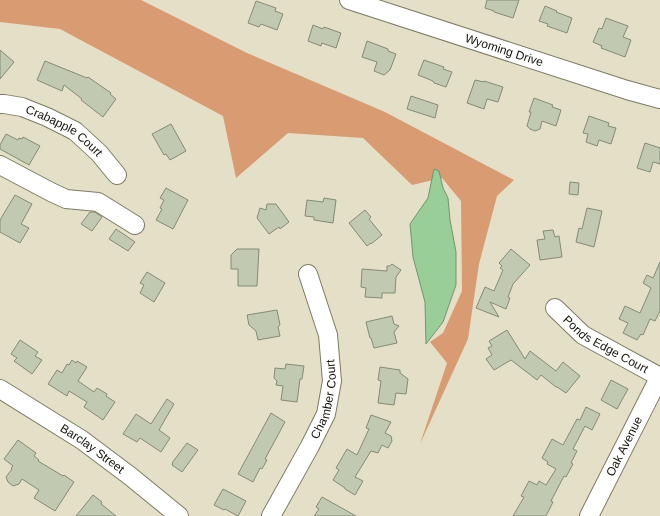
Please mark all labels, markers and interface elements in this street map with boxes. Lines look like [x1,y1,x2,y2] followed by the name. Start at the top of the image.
[463,31,545,69] street label: Wyoming Drive
[24,102,106,160] street label: Crabapple Court
[560,313,651,377] street label: Ponds Edge Court
[308,358,339,441] street label: Chamber Court
[603,414,645,479] street label: Oak Avenue
[58,421,128,477] street label: Barclay Street

